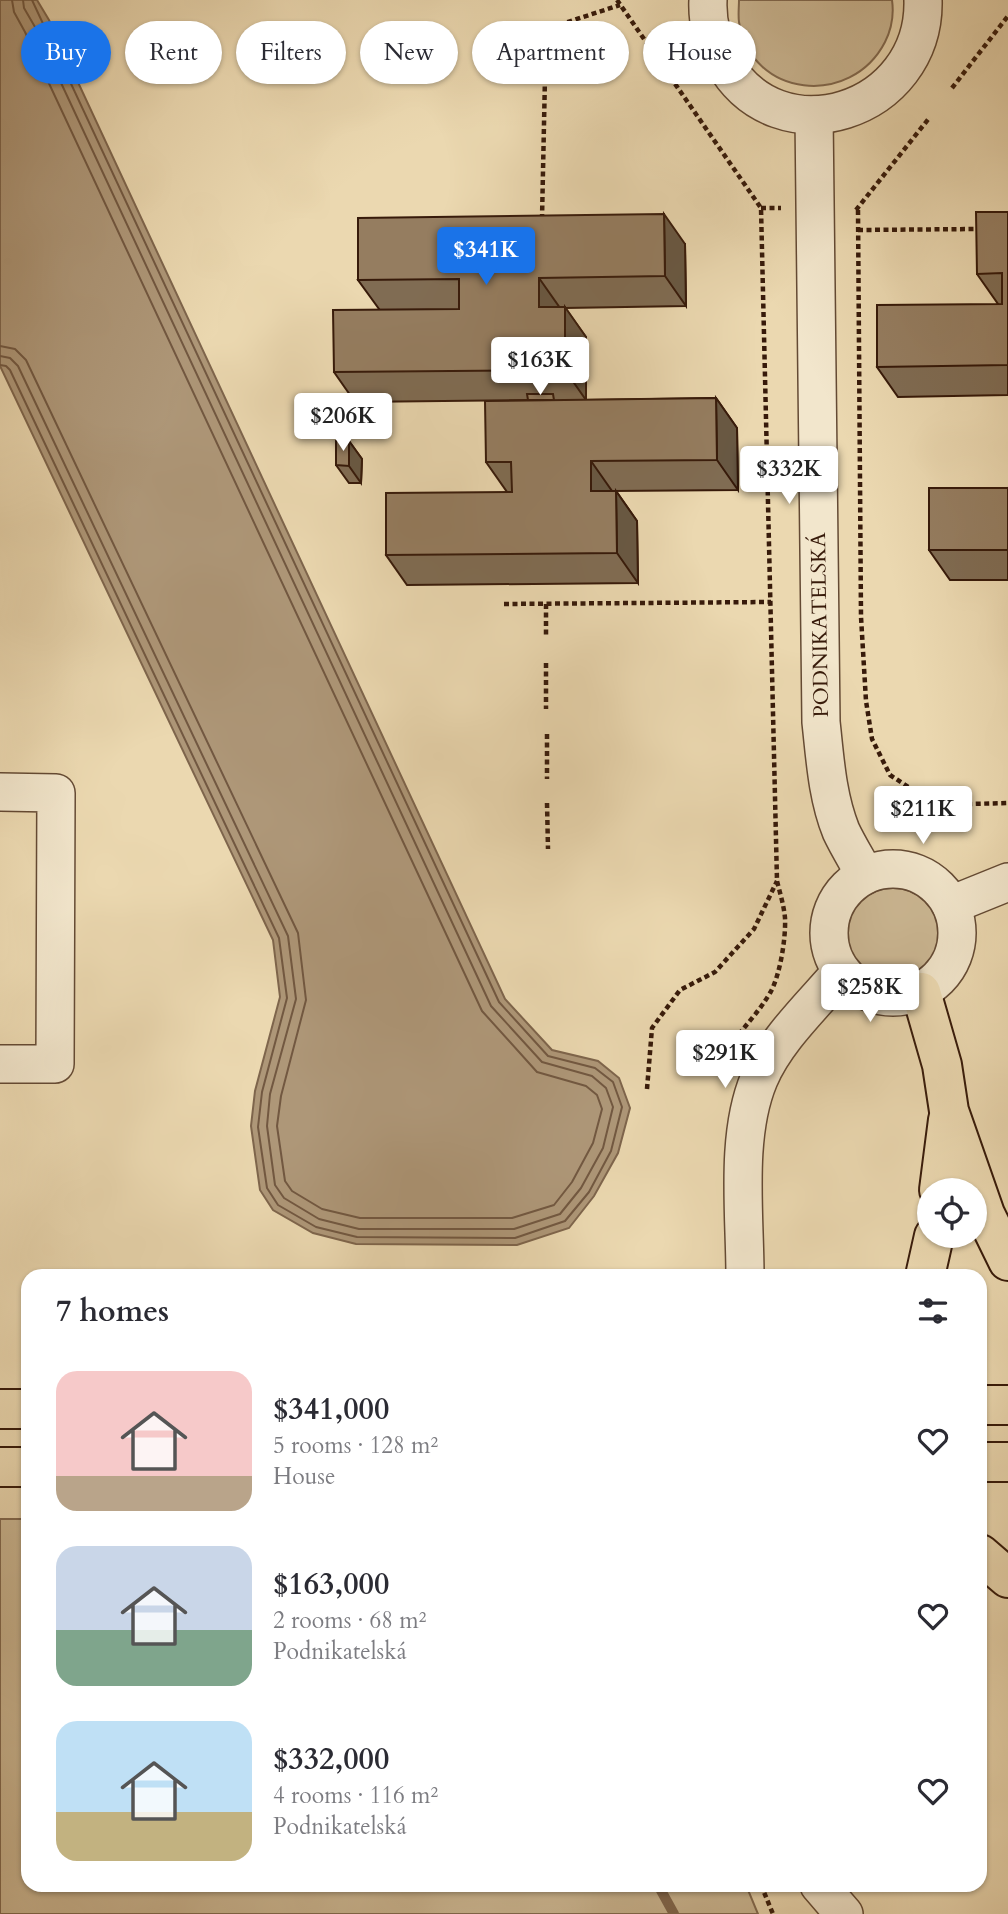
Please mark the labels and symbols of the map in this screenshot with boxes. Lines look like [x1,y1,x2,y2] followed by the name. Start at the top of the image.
[437,228,535,287] pin: $341K
[491,338,589,397] pin: $163K
[294,393,392,453] pin: $206K
[740,447,838,506] pin: $332K
[804,532,836,718] street label: PODNIKATELSKÁ
[874,786,972,846] pin: $211K
[821,964,919,1024] pin: $258K
[676,1030,774,1090] pin: $291K

